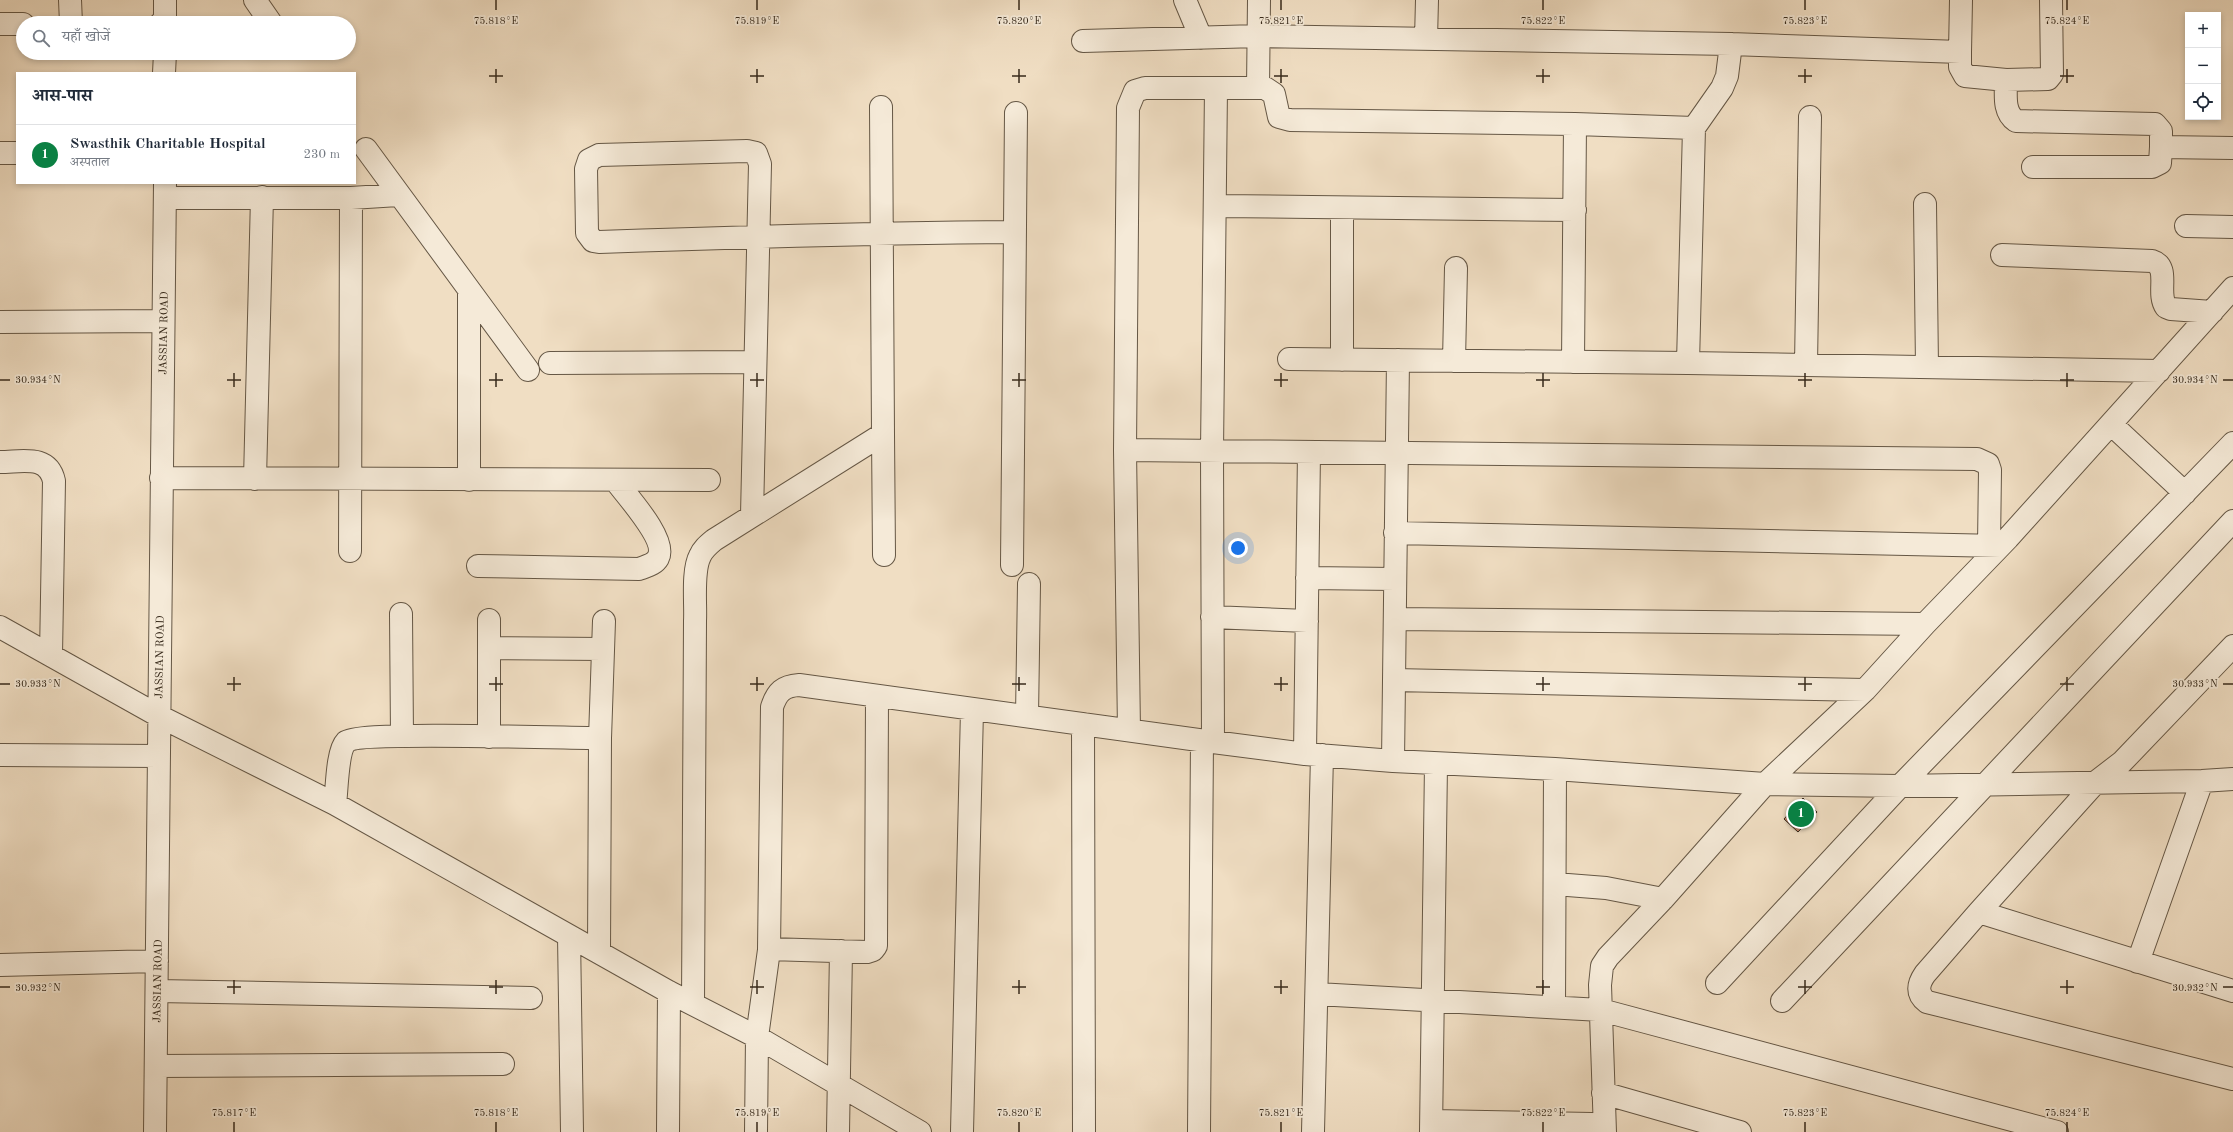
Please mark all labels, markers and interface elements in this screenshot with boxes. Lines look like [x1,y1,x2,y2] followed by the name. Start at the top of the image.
[2185,12,2221,120] map controls
[2185,12,2221,48] button: +
[16,16,356,60] search box
[474,16,518,26] text: 75.818°E
[735,16,779,26] text: 75.819°E
[997,16,1041,26] text: 75.820°E
[1259,16,1303,26] text: 75.821°E
[1521,16,1565,26] text: 75.822°E
[1783,16,1827,26] text: 75.823°E
[2045,16,2089,26] text: 75.824°E
[30,27,52,49] icon: search
[62,30,110,45] text: यहाँ खोजें
[2185,48,2221,84] button: −
[2185,84,2221,120] button: locate
[32,88,92,105] text: आस-पास
[70,137,266,152] text: Swasthik Charitable Hospital
[41,148,49,161] text: 1
[303,148,340,161] text: 230 m
[70,156,110,169] text: अस्पताल
[158,291,171,375] street label: JASSIAN ROAD
[15,375,61,385] text: 30.934°N
[2172,375,2218,385] text: 30.934°N
[1228,538,1248,558] your location
[154,615,167,699] street label: JASSIAN ROAD
[15,679,61,689] text: 30.933°N
[2172,679,2218,689] text: 30.933°N
[1788,799,1814,829] pin: 1
[152,939,165,1023] street label: JASSIAN ROAD
[15,983,61,993] text: 30.932°N
[2172,983,2218,993] text: 30.932°N
[212,1108,256,1118] text: 75.817°E
[474,1108,518,1118] text: 75.818°E
[735,1108,779,1118] text: 75.819°E
[997,1108,1041,1118] text: 75.820°E
[1259,1108,1303,1118] text: 75.821°E
[1521,1108,1565,1118] text: 75.822°E
[1783,1108,1827,1118] text: 75.823°E
[2045,1108,2089,1118] text: 75.824°E

